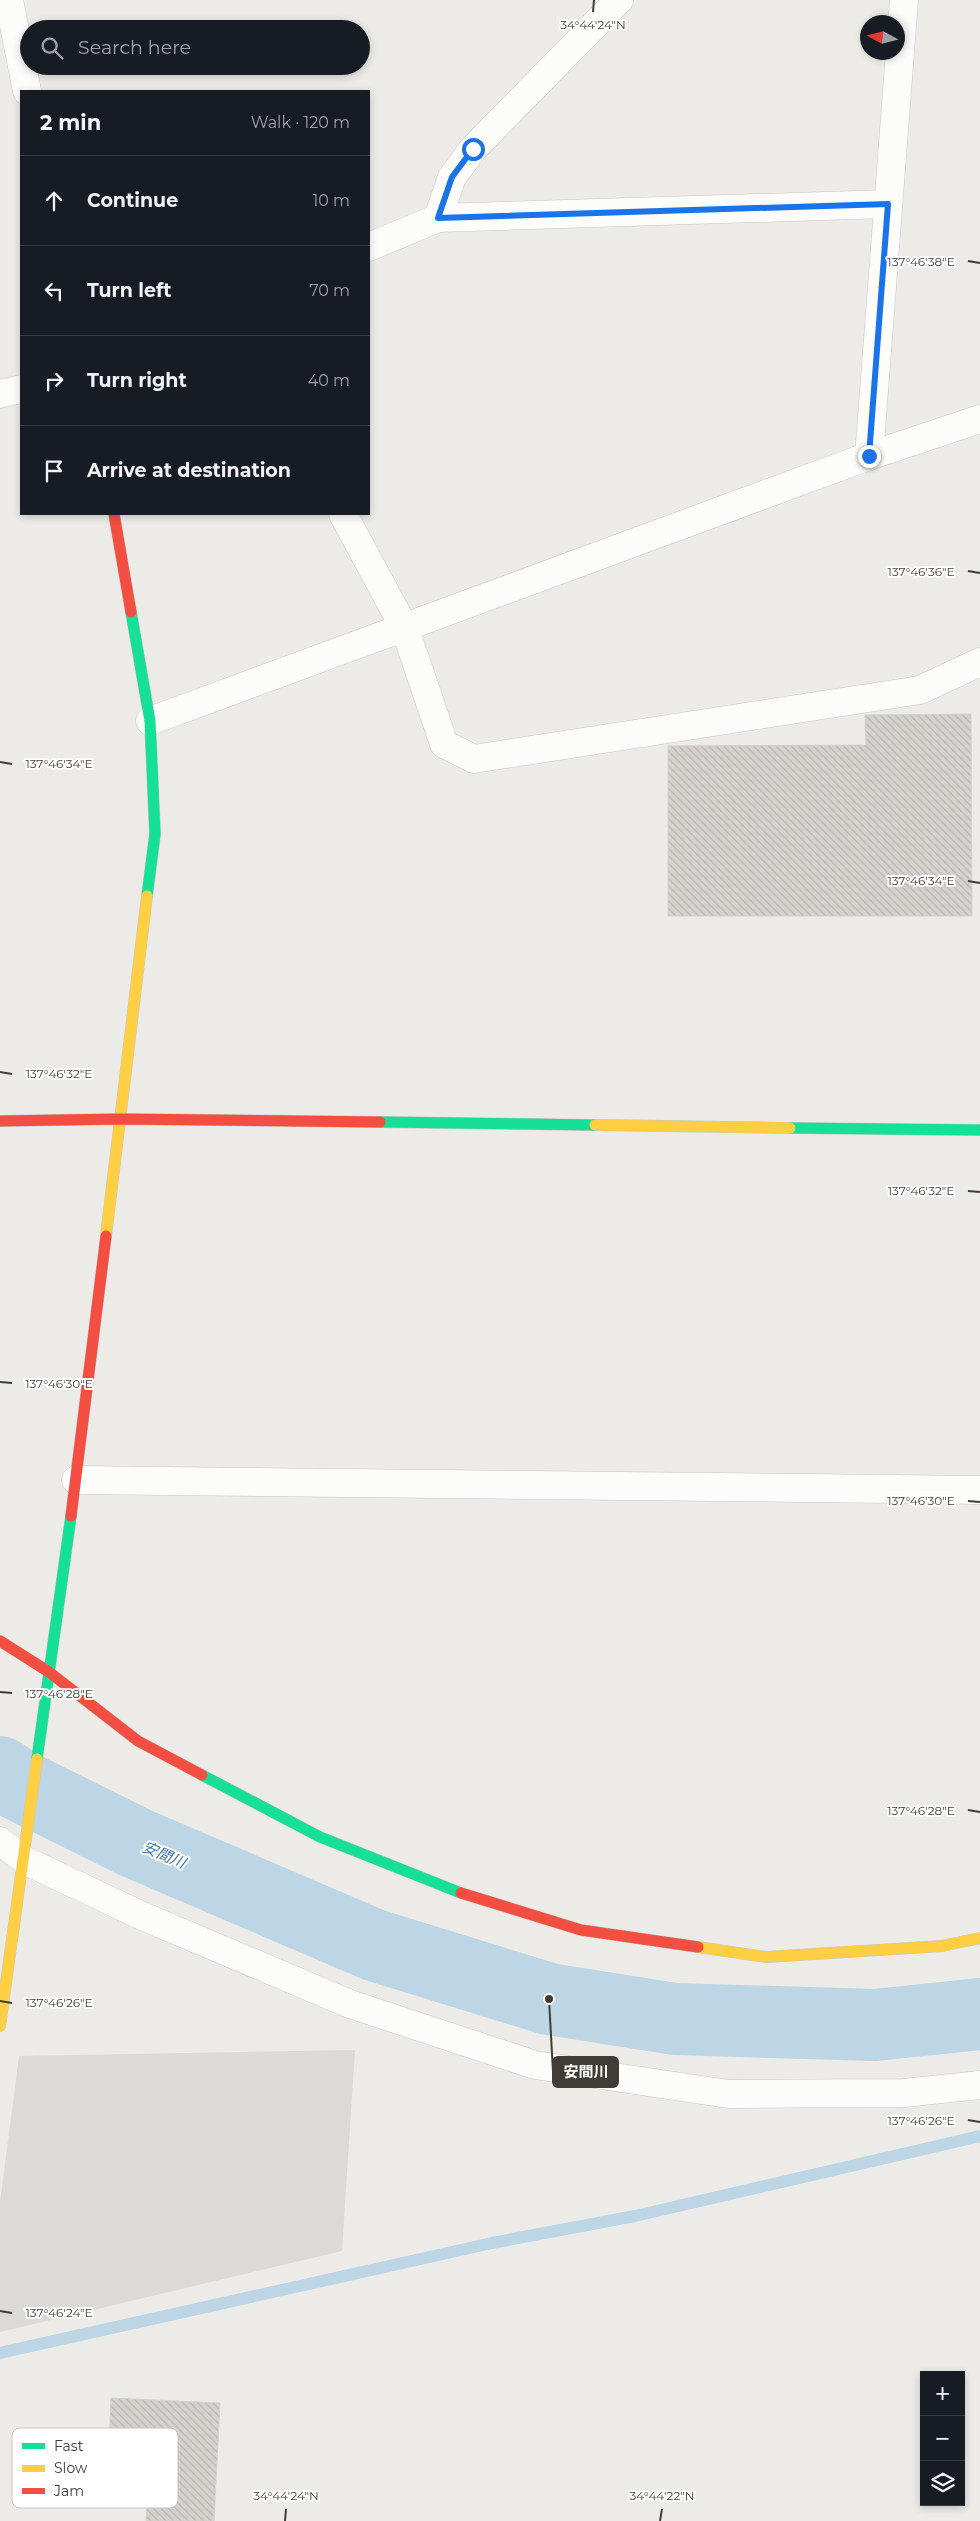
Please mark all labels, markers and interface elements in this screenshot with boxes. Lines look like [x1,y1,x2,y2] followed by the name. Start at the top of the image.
[860,15,905,60] north arrow
[560,17,626,32] text: 34°44'24"N
[20,20,370,75] search box
[38,34,66,62] icon: search
[78,36,191,59] text: Search here
[40,110,101,135] text: 2 min
[251,113,350,132] text: Walk · 120 m
[462,138,485,161] route start
[40,187,68,215] icon: ahead
[87,189,178,212] text: Continue
[312,191,350,210] text: 10 m
[887,254,955,269] text: 137°46'38"E
[40,277,68,305] icon: left
[87,279,172,302] text: Turn left
[309,281,350,300] text: 70 m
[40,367,68,395] icon: right
[87,369,187,392] text: Turn right
[308,371,350,390] text: 40 m
[858,445,881,468] route end
[40,457,68,485] icon: arrive
[87,459,291,482] text: Arrive at destination
[888,564,954,579] text: 137°46'36"E
[25,756,93,771] text: 137°46'34"E
[887,873,955,888] text: 137°46'34"E
[26,1066,92,1081] text: 137°46'32"E
[888,1183,954,1198] text: 137°46'32"E
[25,1376,93,1391] text: 137°46'30"E
[887,1493,955,1508] text: 137°46'30"E
[25,1686,93,1701] text: 137°46'28"E
[887,1803,955,1818] text: 137°46'28"E
[140,1837,190,1873] water label: 安間川
[26,1995,93,2010] text: 137°46'26"E
[553,2057,618,2087] callout: 安間川
[563,2062,609,2081] text: 安間川
[888,2113,955,2128] text: 137°46'26"E
[25,2305,93,2320] text: 137°46'24"E
[920,2371,965,2506] map controls
[920,2371,965,2416] button: +
[920,2416,965,2461] button: −
[12,2428,178,2508] legend
[54,2437,84,2455] text: Fast
[54,2459,88,2477] text: Slow
[920,2461,965,2506] button: layers
[53,2482,84,2500] text: Jam
[253,2488,319,2503] text: 34°44'24"N
[630,2488,694,2503] text: 34°44'22"N

